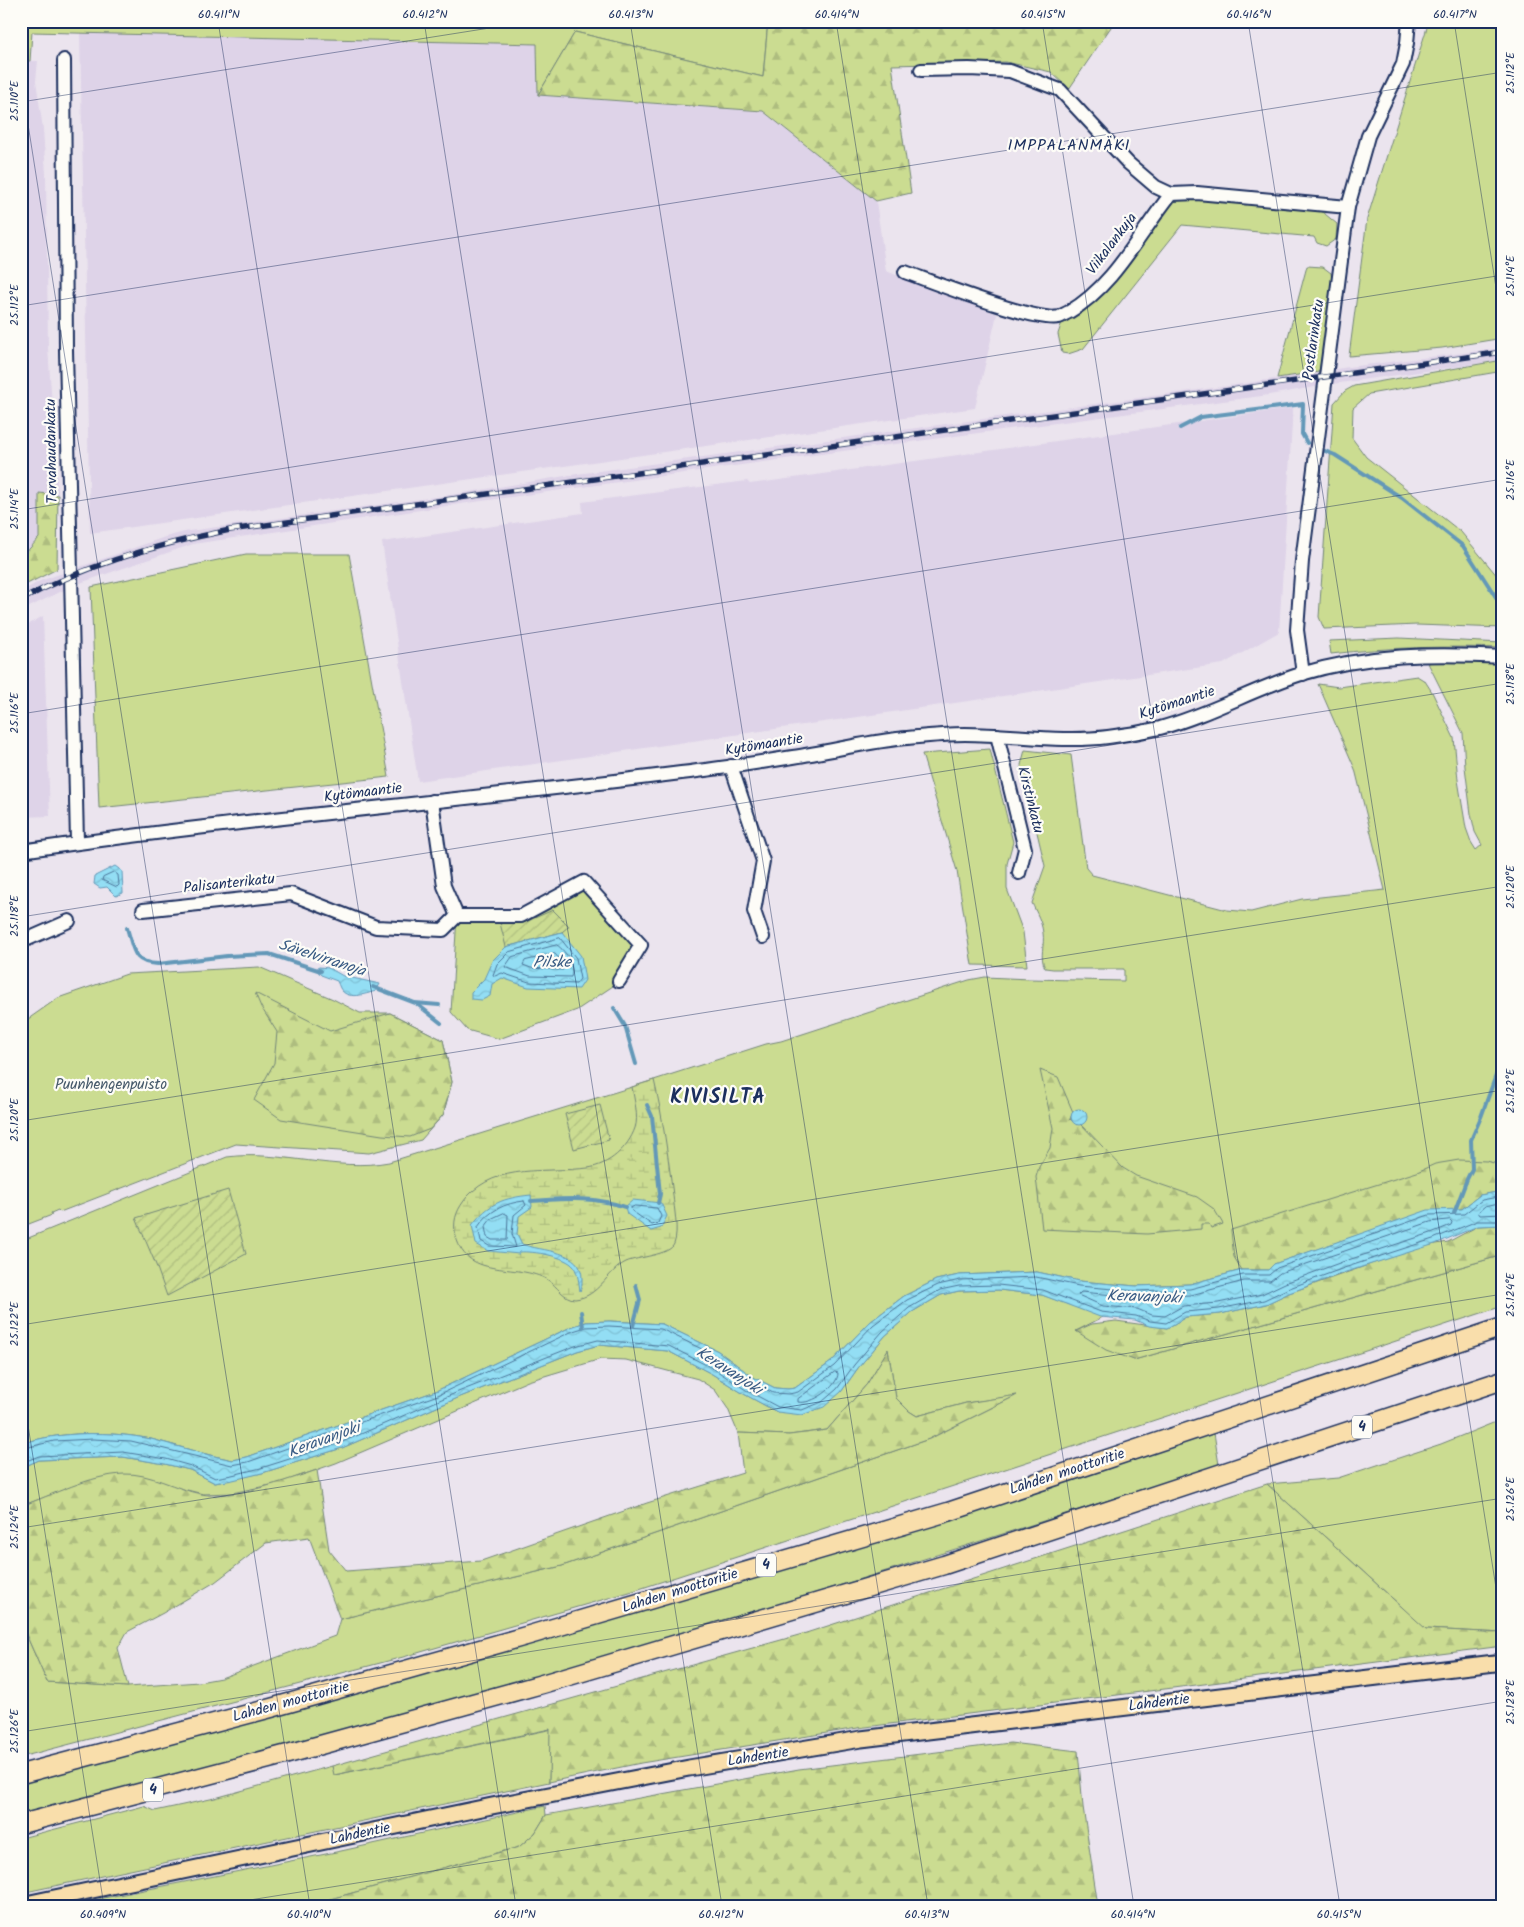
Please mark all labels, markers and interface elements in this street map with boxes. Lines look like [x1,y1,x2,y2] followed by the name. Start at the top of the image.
[198,5,240,24] text: 60.411°N
[402,5,448,24] text: 60.412°N
[609,5,653,24] text: 60.413°N
[815,5,859,24] text: 60.414°N
[1021,5,1065,24] text: 60.415°N
[1227,5,1271,24] text: 60.416°N
[1433,5,1477,24] text: 60.417°N
[1501,51,1520,94] text: 25.112°E
[5,80,24,121] text: 25.110°E
[1008,133,1130,158] district label: IMPPALANMÄKI
[1080,208,1144,280] street label: Viikalankuja
[1501,254,1520,297] text: 25.114°E
[5,283,24,326] text: 25.112°E
[1296,298,1332,382] street label: Postlarinkatu
[39,398,65,504] street label: Tervahaudankatu
[1501,458,1520,501] text: 25.116°E
[5,487,24,530] text: 25.114°E
[1501,662,1520,705] text: 25.118°E
[1136,679,1218,727] street label: Kytömaantie
[5,691,24,734] text: 25.116°E
[723,727,805,763] street label: Kytömaantie
[1010,764,1050,836] street label: Kirstinkatu
[323,776,404,810] street label: Kytömaantie
[1501,864,1520,909] text: 25.120°E
[182,867,276,901] street label: Palisanterikatu
[5,894,24,937] text: 25.118°E
[275,932,370,984] water label: Sävelvirranoja
[533,950,573,975] water label: Pilske
[1501,1067,1520,1114] text: 25.122°E
[55,1073,167,1097] park label: Puunhengenpuisto
[670,1082,766,1114] district label: KIVISILTA
[5,1097,24,1142] text: 25.120°E
[1501,1272,1520,1317] text: 25.124°E
[1106,1283,1185,1311] water label: Keravanjoki
[5,1300,24,1347] text: 25.122°E
[691,1340,770,1404] water label: Keravanjoki
[285,1414,366,1465] water label: Keravanjoki
[1352,1415,1372,1438] road number: 4
[1006,1442,1128,1502] street label: Lahden moottoritie
[1501,1476,1520,1521] text: 25.126°E
[5,1504,24,1549] text: 25.124°E
[756,1554,776,1576] road number: 4
[619,1562,741,1620] street label: Lahden moottoritie
[230,1675,352,1729] street label: Lahden moottoritie
[1501,1678,1520,1725] text: 25.128°E
[1127,1687,1191,1719] street label: Lahdentie
[5,1708,24,1753] text: 25.126°E
[726,1740,791,1774] street label: Lahdentie
[143,1778,163,1802] road number: 4
[327,1816,393,1852] street label: Lahdentie
[80,1905,126,1924] text: 60.409°N
[287,1905,331,1924] text: 60.410°N
[494,1905,536,1924] text: 60.411°N
[698,1905,744,1924] text: 60.412°N
[905,1905,949,1924] text: 60.413°N
[1111,1905,1155,1924] text: 60.414°N
[1317,1905,1361,1924] text: 60.415°N

